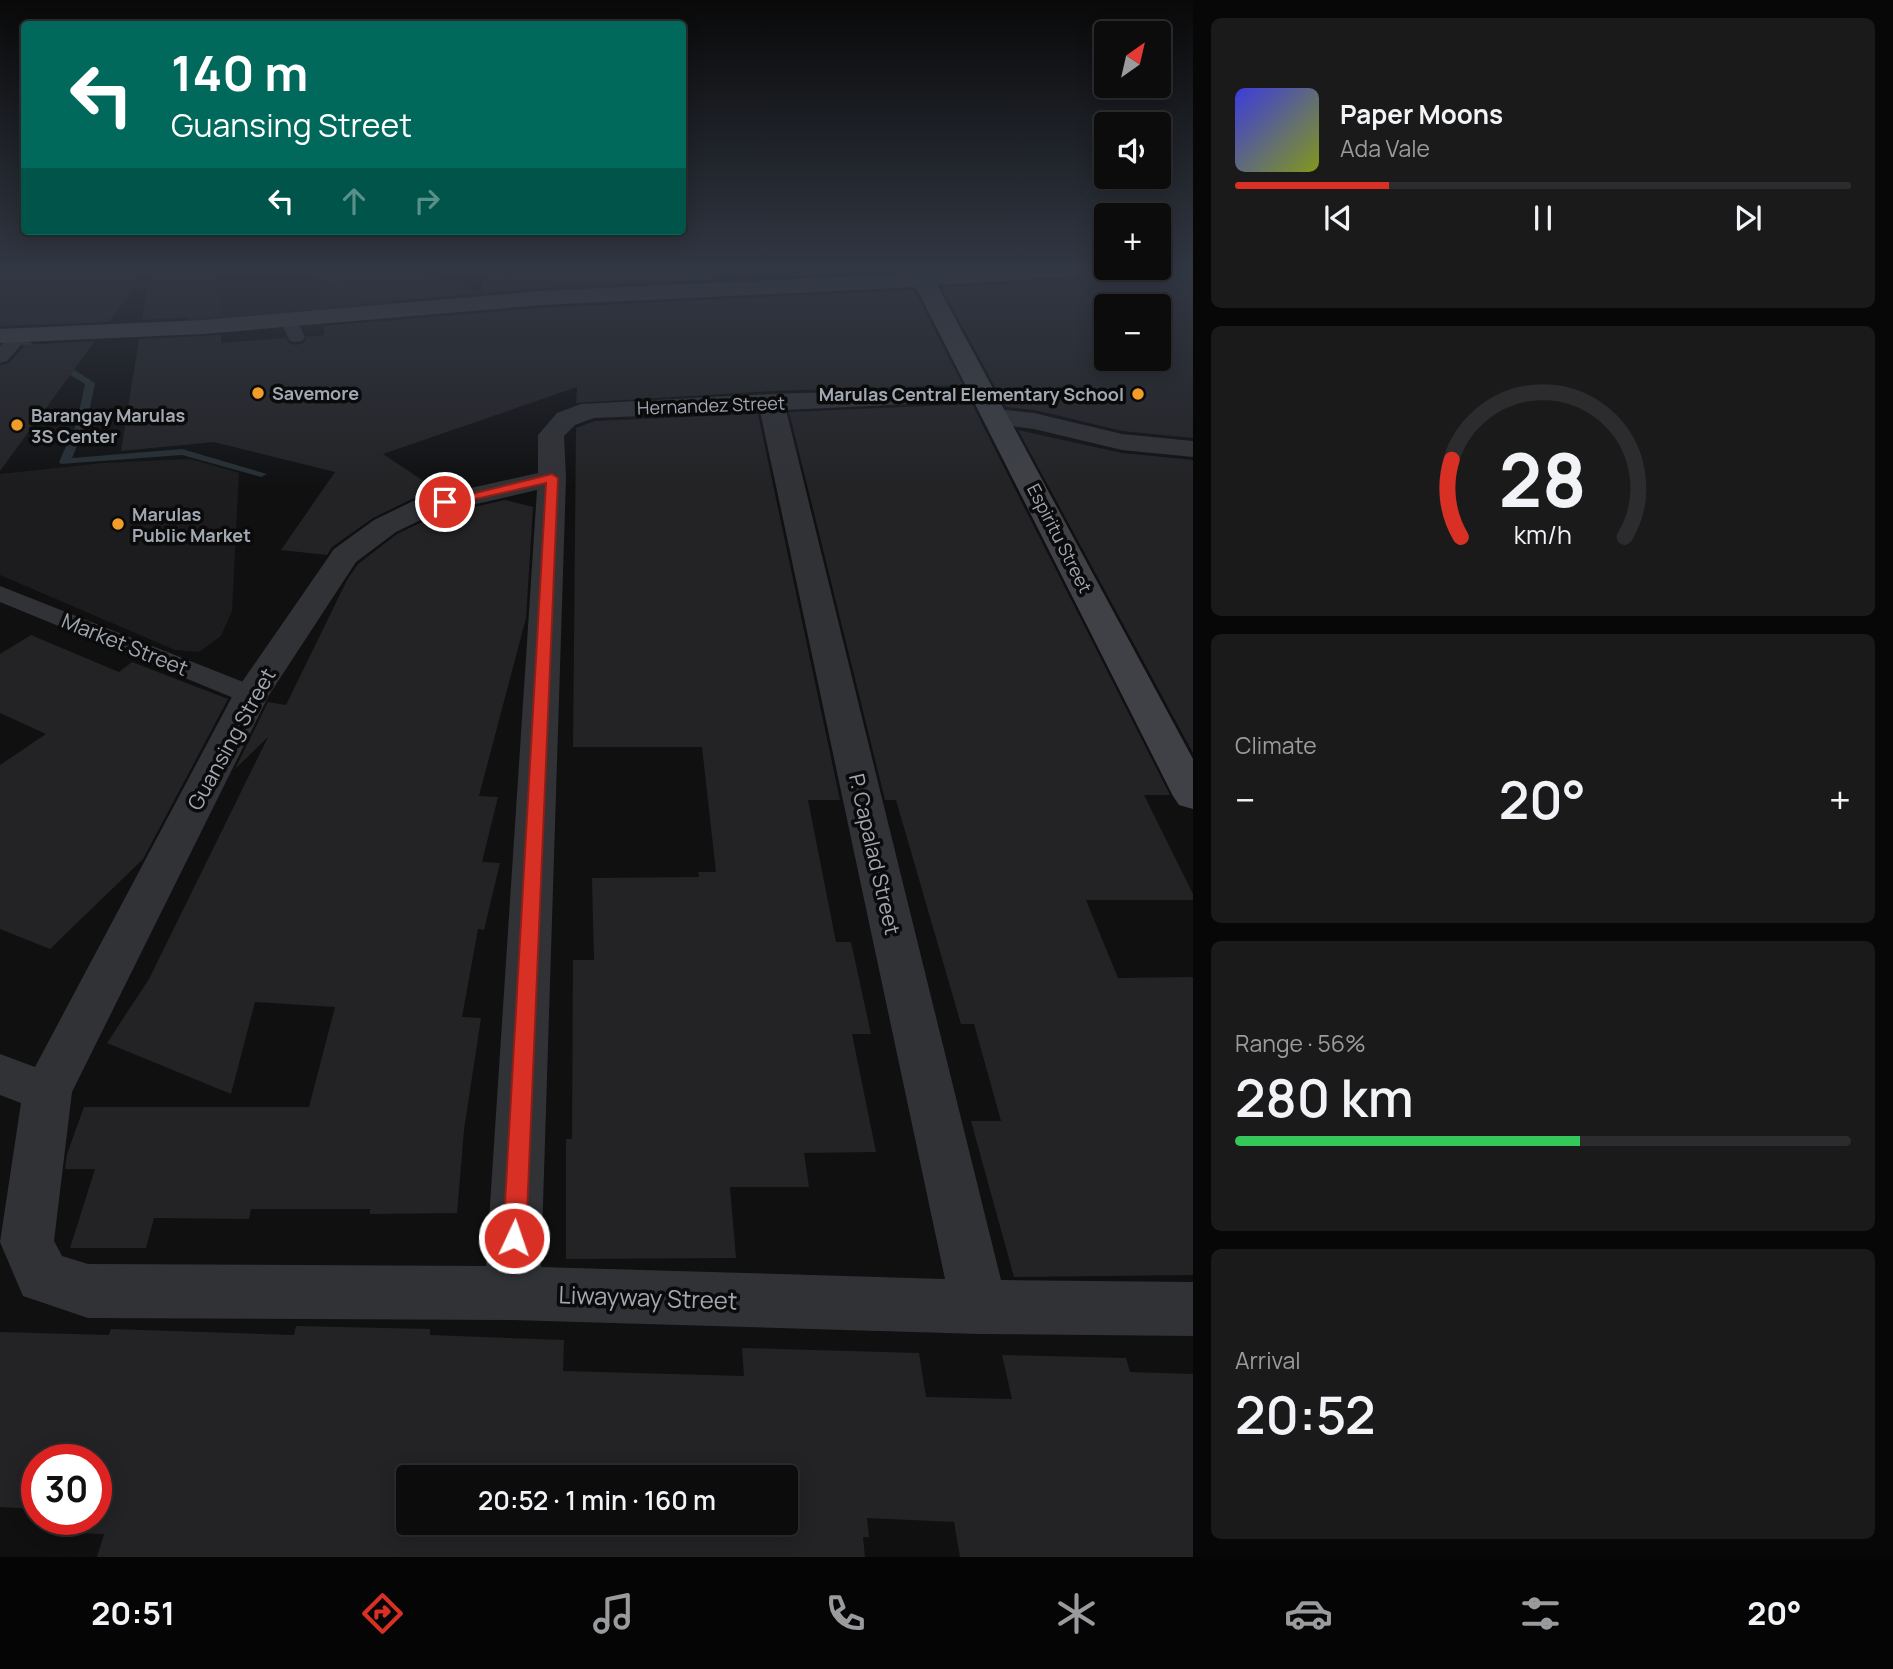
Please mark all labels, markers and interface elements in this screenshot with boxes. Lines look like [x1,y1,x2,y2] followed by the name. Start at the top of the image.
[1094,21,1171,98] north arrow
[1094,21,1171,371] map controls
[171,39,308,106] text: 140 m
[56,49,147,140] icon: left
[1340,96,1503,132] text: Paper Moons
[171,103,412,147] text: Guansing Street
[1094,112,1171,189] button: sound
[1340,132,1430,164] text: Ada Vale
[262,182,300,220] icon: left
[335,182,373,220] icon: ahead
[408,182,446,220] icon: right
[1319,199,1357,237] icon: previous
[1524,199,1562,237] icon: pause
[1729,199,1767,237] icon: next
[1094,203,1171,280] button: +
[1094,294,1171,371] button: −
[272,381,359,405] place label: Savemore
[819,382,1124,406] place label: Marulas Central Elementary School
[250,385,266,401] marker: Savemore
[1130,386,1146,402] marker: Marulas Central Elementary School
[637,390,785,420] street label: Hernandez Street
[31,403,186,448] place label: Barangay Marulas 3S Center
[9,417,25,433] marker: Barangay Marulas 3S Center
[1499,429,1587,529] text: 28
[415,472,475,532] pin
[1022,479,1098,597] street label: Espiritu Street
[426,483,464,521] icon: arrive
[132,502,251,547] place label: Marulas Public Market
[110,516,126,532] marker: Marulas Public Market
[1514,516,1572,551] text: km/h
[58,606,192,682] street label: Market Street
[180,663,282,815] street label: Guansing Street
[1235,729,1317,761] text: Climate
[1499,764,1586,835] text: 20°
[843,771,907,937] street label: P. Capalad Street
[1235,773,1256,825] text: −
[1829,773,1851,825] text: +
[1235,1027,1366,1059] text: Range · 56%
[1235,1062,1414,1133] text: 280 km
[477,1201,551,1275] position arrow
[558,1277,738,1317] street label: Liwayway Street
[1235,1344,1301,1376] text: Arrival
[1235,1379,1375,1450] text: 20:52
[21,1444,112,1535] speed limit sign: 30
[478,1482,716,1518] text: 20:52 · 1 min · 160 m
[358,1589,407,1638] icon: directions
[589,1589,638,1638] icon: music
[821,1589,870,1638] icon: phone
[1052,1589,1101,1638] icon: climate
[1284,1589,1333,1638] icon: car
[1516,1589,1565,1638] icon: filters
[91,1591,175,1635] text: 20:51
[1747,1591,1802,1635] text: 20°

